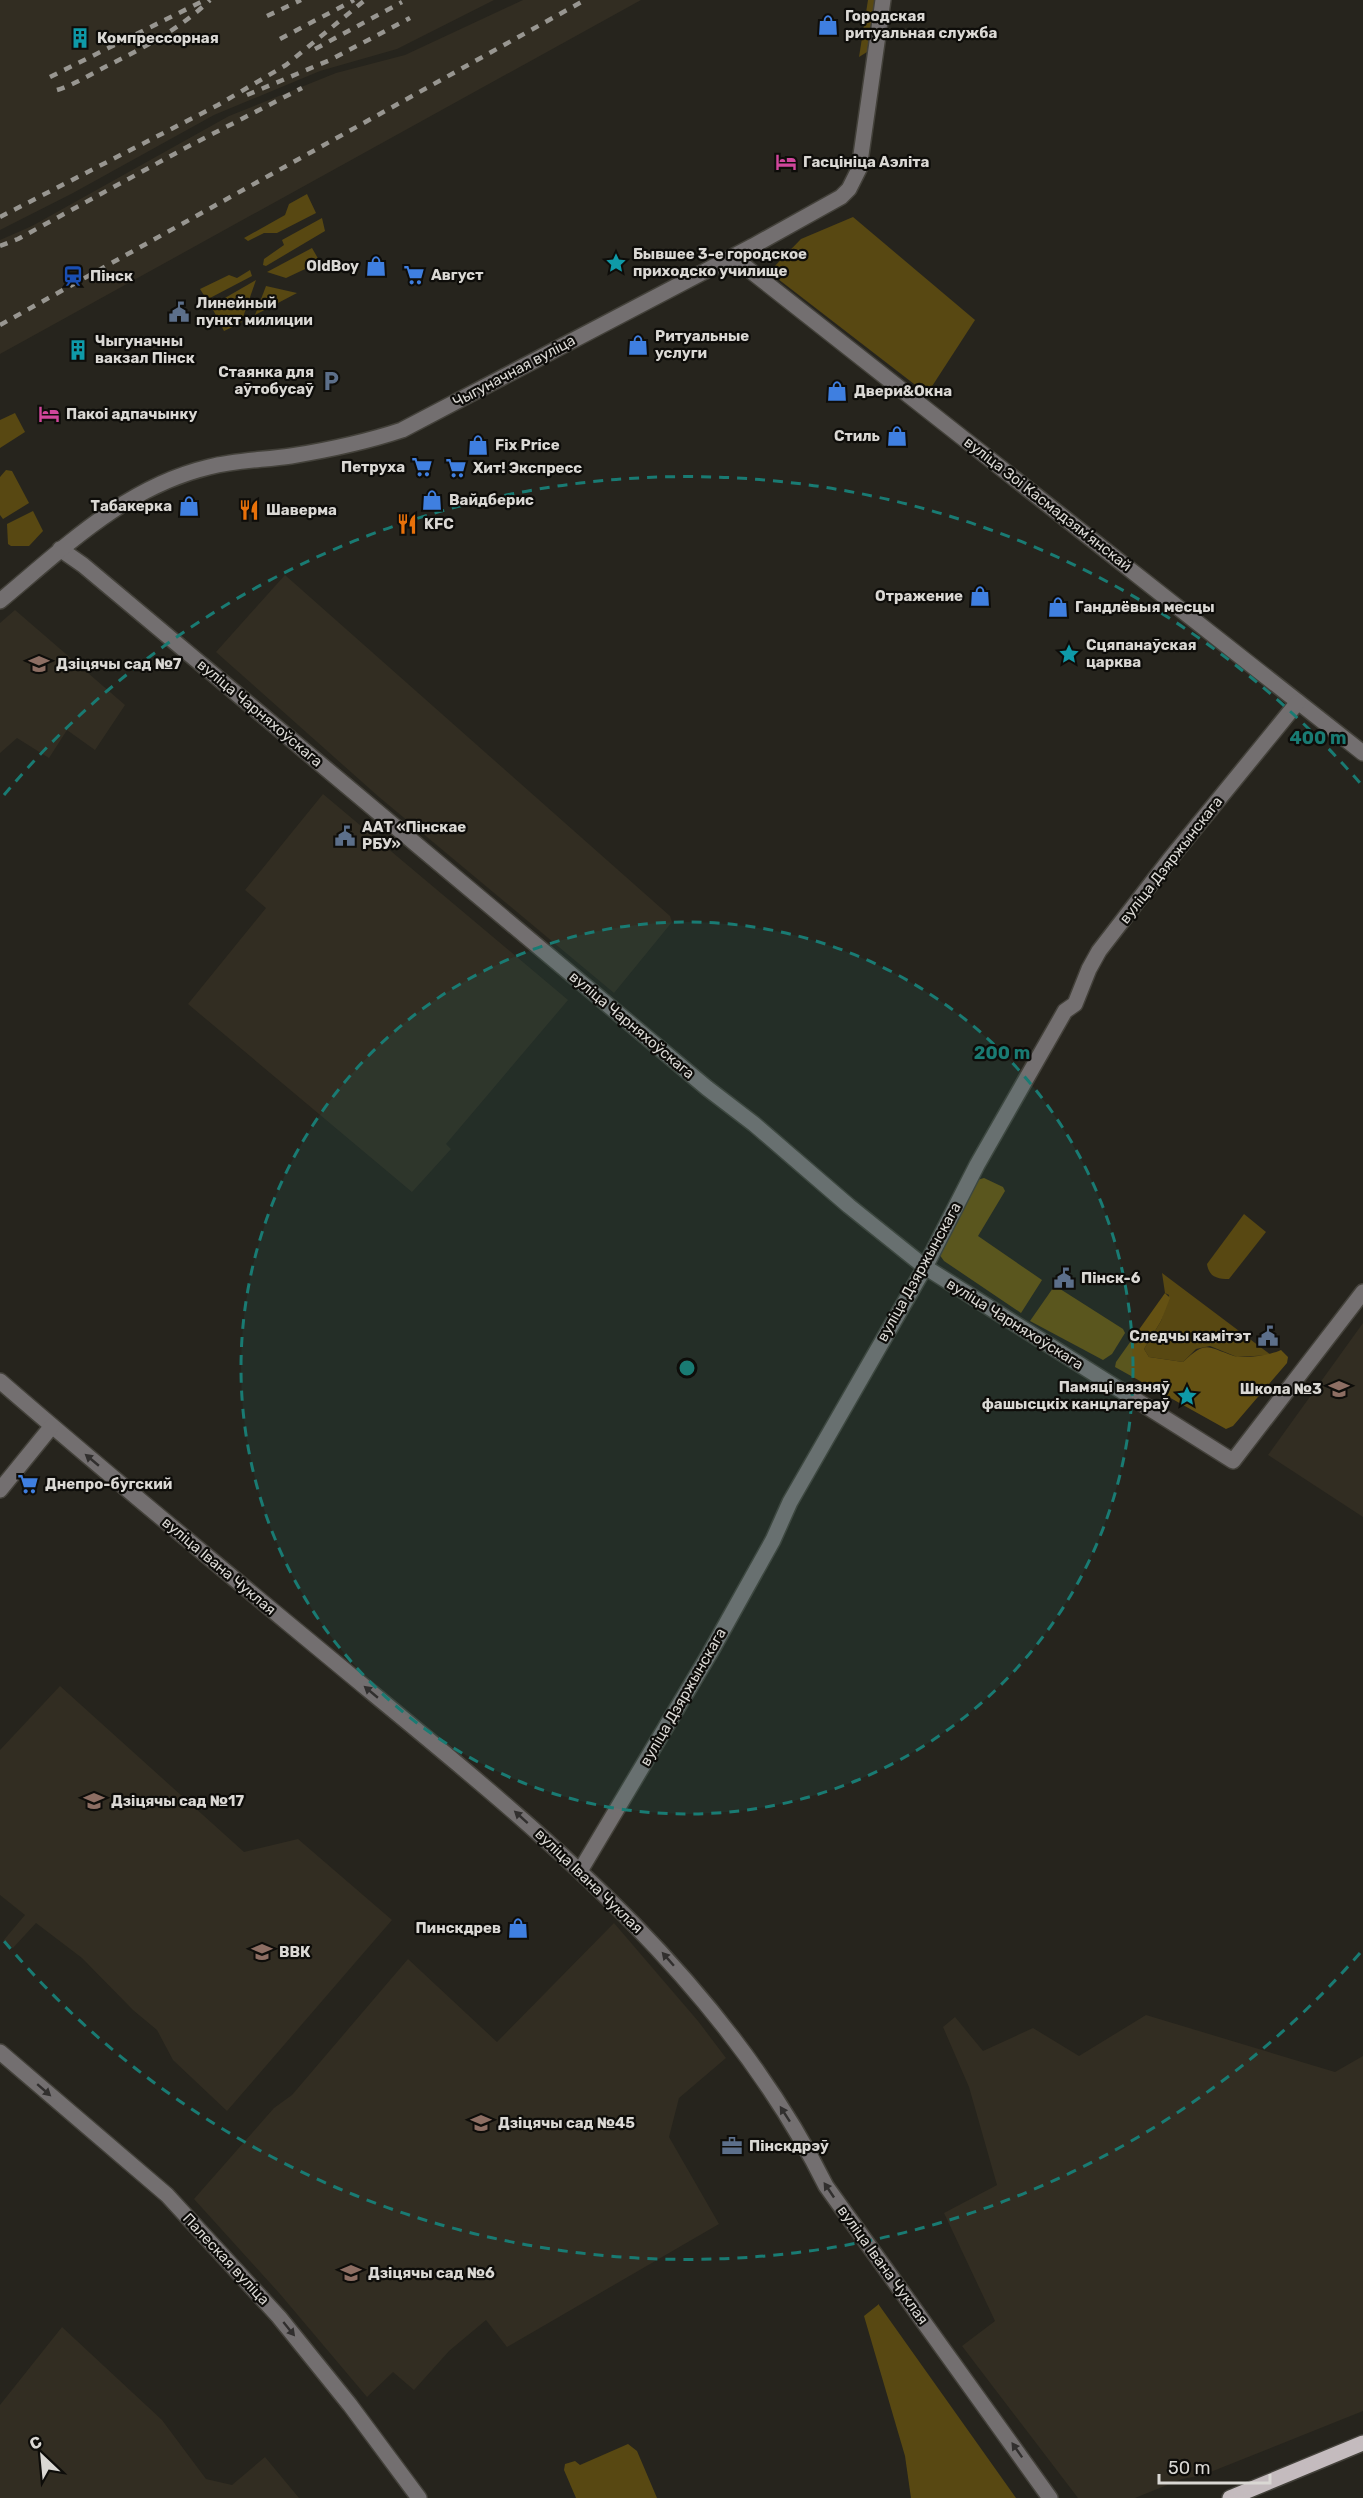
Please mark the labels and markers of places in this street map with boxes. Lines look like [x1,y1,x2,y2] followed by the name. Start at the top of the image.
[845,7,997,42] place label: Городская ритуальная служба
[816,13,840,37] shop icon: Городская ритуальная служба
[68,26,92,50] building icon: Компрессорная
[97,29,219,47] place label: Компрессорная
[774,150,798,174] hotel icon: Гасцініца Аэліта
[803,153,929,171] place label: Гасцініца Аэліта
[633,245,807,280] place label: Бывшее 3-е городское приходско училище
[604,251,628,275] place icon: Бывшее 3-е городское приходско училище
[364,254,388,278] shop icon: OldBoy
[306,257,359,275] place label: OldBoy
[402,263,426,287] supermarket icon: Август
[61,264,85,288] station icon: Пінск
[431,266,484,284] place label: Август
[90,267,133,285] place label: Пінск
[196,294,313,329] place label: Линейный пункт милиции
[167,300,191,324] public building icon: Линейный пункт милиции
[655,327,749,362] place label: Ритуальные услуги
[95,332,195,367] place label: Чыгуначны вакзал Пінск
[626,333,650,357] shop icon: Ритуальные услуги
[66,338,90,362] building icon: Чыгуначны вакзал Пінск
[218,363,314,398] place label: Стаянка для аўтобусаў
[319,369,343,393] parking icon: Стаянка для аўтобусаў
[825,379,849,403] shop icon: Двери&Окна
[854,382,952,400] place label: Двери&Окна
[37,402,61,426] hotel icon: Пакоі адпачынку
[66,405,198,423] place label: Пакоі адпачынку
[885,424,909,448] shop icon: Стиль
[834,427,881,445] place label: Стиль
[466,433,490,457] shop icon: Fix Price
[495,436,560,454] place label: Fix Price
[410,455,434,479] supermarket icon: Петруха
[444,456,468,480] supermarket icon: Хит! Экспресс
[341,458,405,476] place label: Петруха
[473,459,582,477] place label: Хит! Экспресс
[420,488,444,512] shop icon: Вайдберис
[449,491,534,509] place label: Вайдберис
[177,494,201,518] shop icon: Табакерка
[91,497,172,515] place label: Табакерка
[237,498,261,522] restaurant icon: Шаверма
[266,501,337,519] place label: Шаверма
[395,512,419,536] restaurant icon: KFC
[424,515,454,533] place label: KFC
[968,584,992,608] shop icon: Отражение
[875,587,963,605] place label: Отражение
[1046,595,1070,619] shop icon: Гандлёвыя месцы
[1075,598,1215,616] place label: Гандлёвыя месцы
[1086,636,1197,671] place label: Сцяпанаўская царква
[1057,642,1081,666] place icon: Сцяпанаўская царква
[27,652,51,676] school or university icon: Дзіцячы сад №7
[56,655,182,673] place label: Дзіцячы сад №7
[362,818,466,853] place label: ААТ «Пінскае РБУ»
[333,824,357,848] public building icon: ААТ «Пінскае РБУ»
[1052,1266,1076,1290] public building icon: Пінск-6
[1081,1269,1141,1287] place label: Пінск-6
[1256,1324,1280,1348] public building icon: Следчы камітэт
[1129,1327,1252,1345] place label: Следчы камітэт
[677,1358,697,1378] centre of rings
[1327,1377,1351,1401] school or university icon: Школа №3
[982,1378,1170,1413] place label: Памяці вязняў фашысцкіх канцлагераў
[1240,1380,1322,1398] place label: Школа №3
[1175,1384,1199,1408] place icon: Памяці вязняў фашысцкіх канцлагераў
[16,1472,40,1496] supermarket icon: Днепро-бугский
[45,1475,172,1493] place label: Днепро-бугский
[82,1789,106,1813] school or university icon: Дзіцячы сад №17
[111,1792,244,1810] place label: Дзіцячы сад №17
[506,1916,530,1940] shop icon: Пинскдрев
[415,1919,501,1937] place label: Пинскдрев
[250,1940,274,1964] school or university icon: ВВК
[279,1943,311,1961] place label: ВВК
[469,2111,493,2135] school or university icon: Дзіцячы сад №45
[498,2114,635,2132] place label: Дзіцячы сад №45
[720,2134,744,2158] office icon: Пінскдрэў
[749,2137,829,2155] place label: Пінскдрэў
[339,2261,363,2285] school or university icon: Дзіцячы сад №6
[368,2264,495,2282] place label: Дзіцячы сад №6

